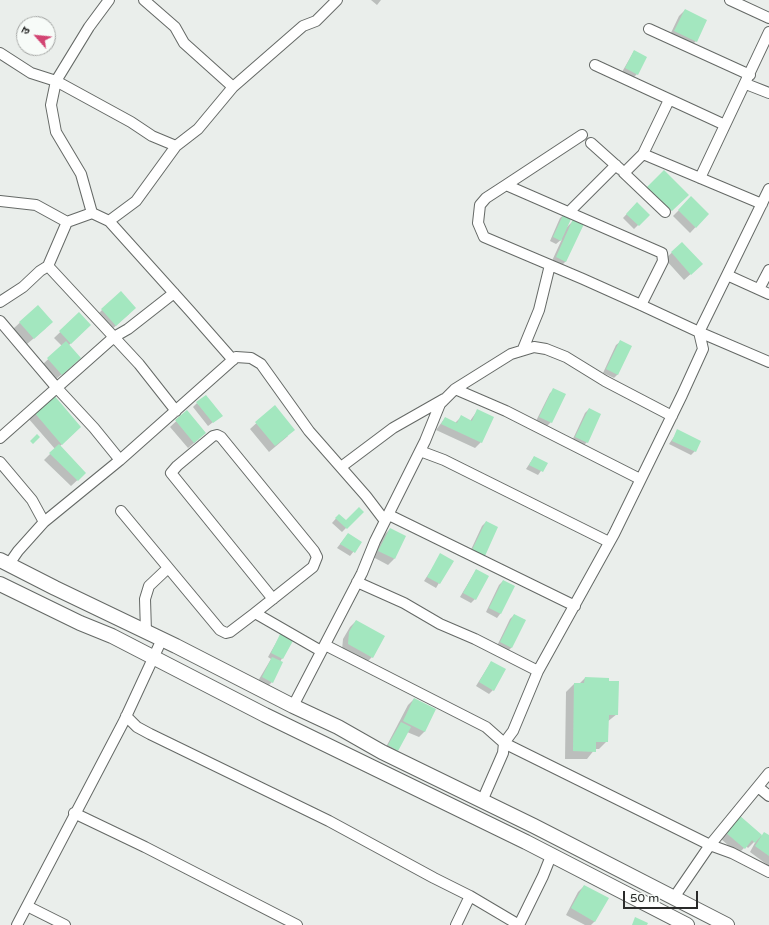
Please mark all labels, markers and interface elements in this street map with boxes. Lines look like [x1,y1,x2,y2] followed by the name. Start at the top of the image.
[16,16,56,56] north arrow
[19,25,33,37] text: उ
[625,883,700,909] scale bar
[630,891,659,905] text: 50 m

